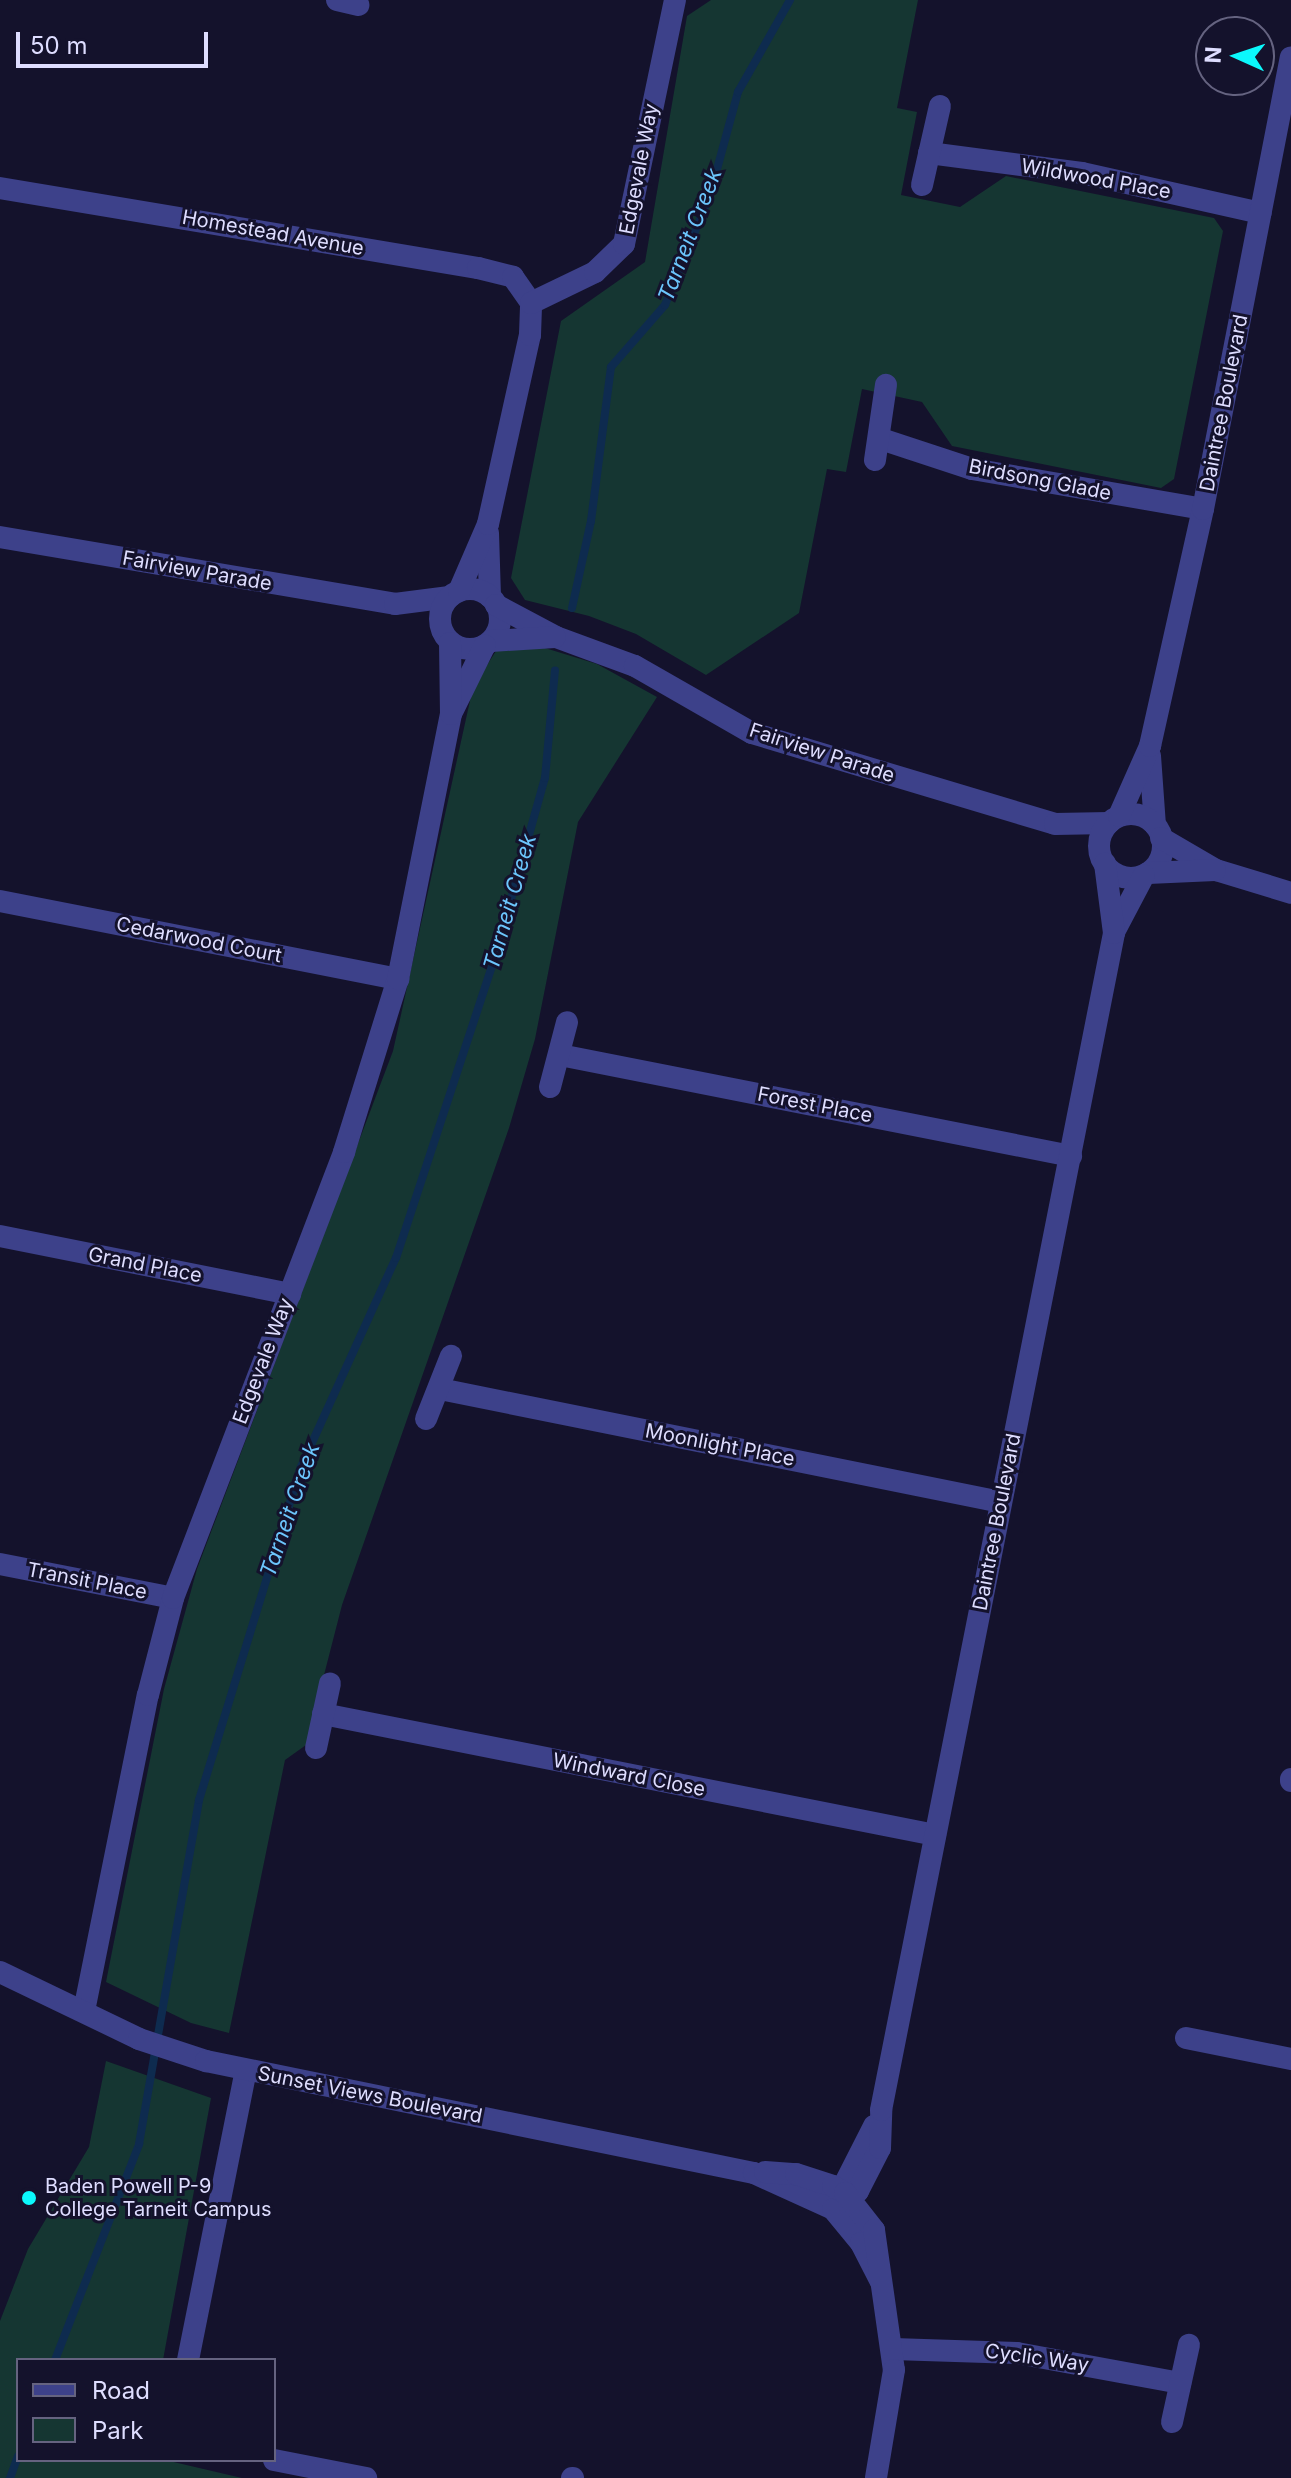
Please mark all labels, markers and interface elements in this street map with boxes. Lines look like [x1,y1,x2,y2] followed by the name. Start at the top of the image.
[20,16,212,66] scale bar
[1195,16,1275,96] north arrow
[30,31,88,60] text: 50 m
[1200,46,1226,64] text: N
[615,101,663,237] street label: Edgevale Way
[1019,154,1173,204] street label: Wildwood Place
[653,165,727,305] water label: Tarneit Creek
[180,205,366,261] street label: Homestead Avenue
[1195,312,1253,494] street label: Daintree Boulevard
[967,454,1113,506] street label: Birdsong Glade
[120,546,274,596] street label: Fairview Parade
[746,718,898,788] street label: Fairview Parade
[478,831,542,973] water label: Tarneit Creek
[114,912,284,968] street label: Cedarwood Court
[756,1082,874,1128] street label: Forest Place
[86,1242,204,1288] street label: Grand Place
[228,1295,298,1427] street label: Edgevale Way
[643,1419,797,1471] street label: Moonlight Place
[968,1431,1026,1613] street label: Daintree Boulevard
[255,1439,325,1581] water label: Tarneit Creek
[25,1558,149,1604] street label: Transit Place
[551,1748,707,1802] street label: Windward Close
[256,2061,484,2129] street label: Sunset Views Boulevard
[45,2174,271,2221] place label: Baden Powell P-9 College Tarneit Campus
[20,2189,38,2207] marker: Baden Powell P-9 College Tarneit Campus
[984,2339,1090,2377] street label: Cyclic Way
[16,2358,276,2462] legend
[92,2376,150,2405] text: Road
[92,2416,143,2445] text: Park

